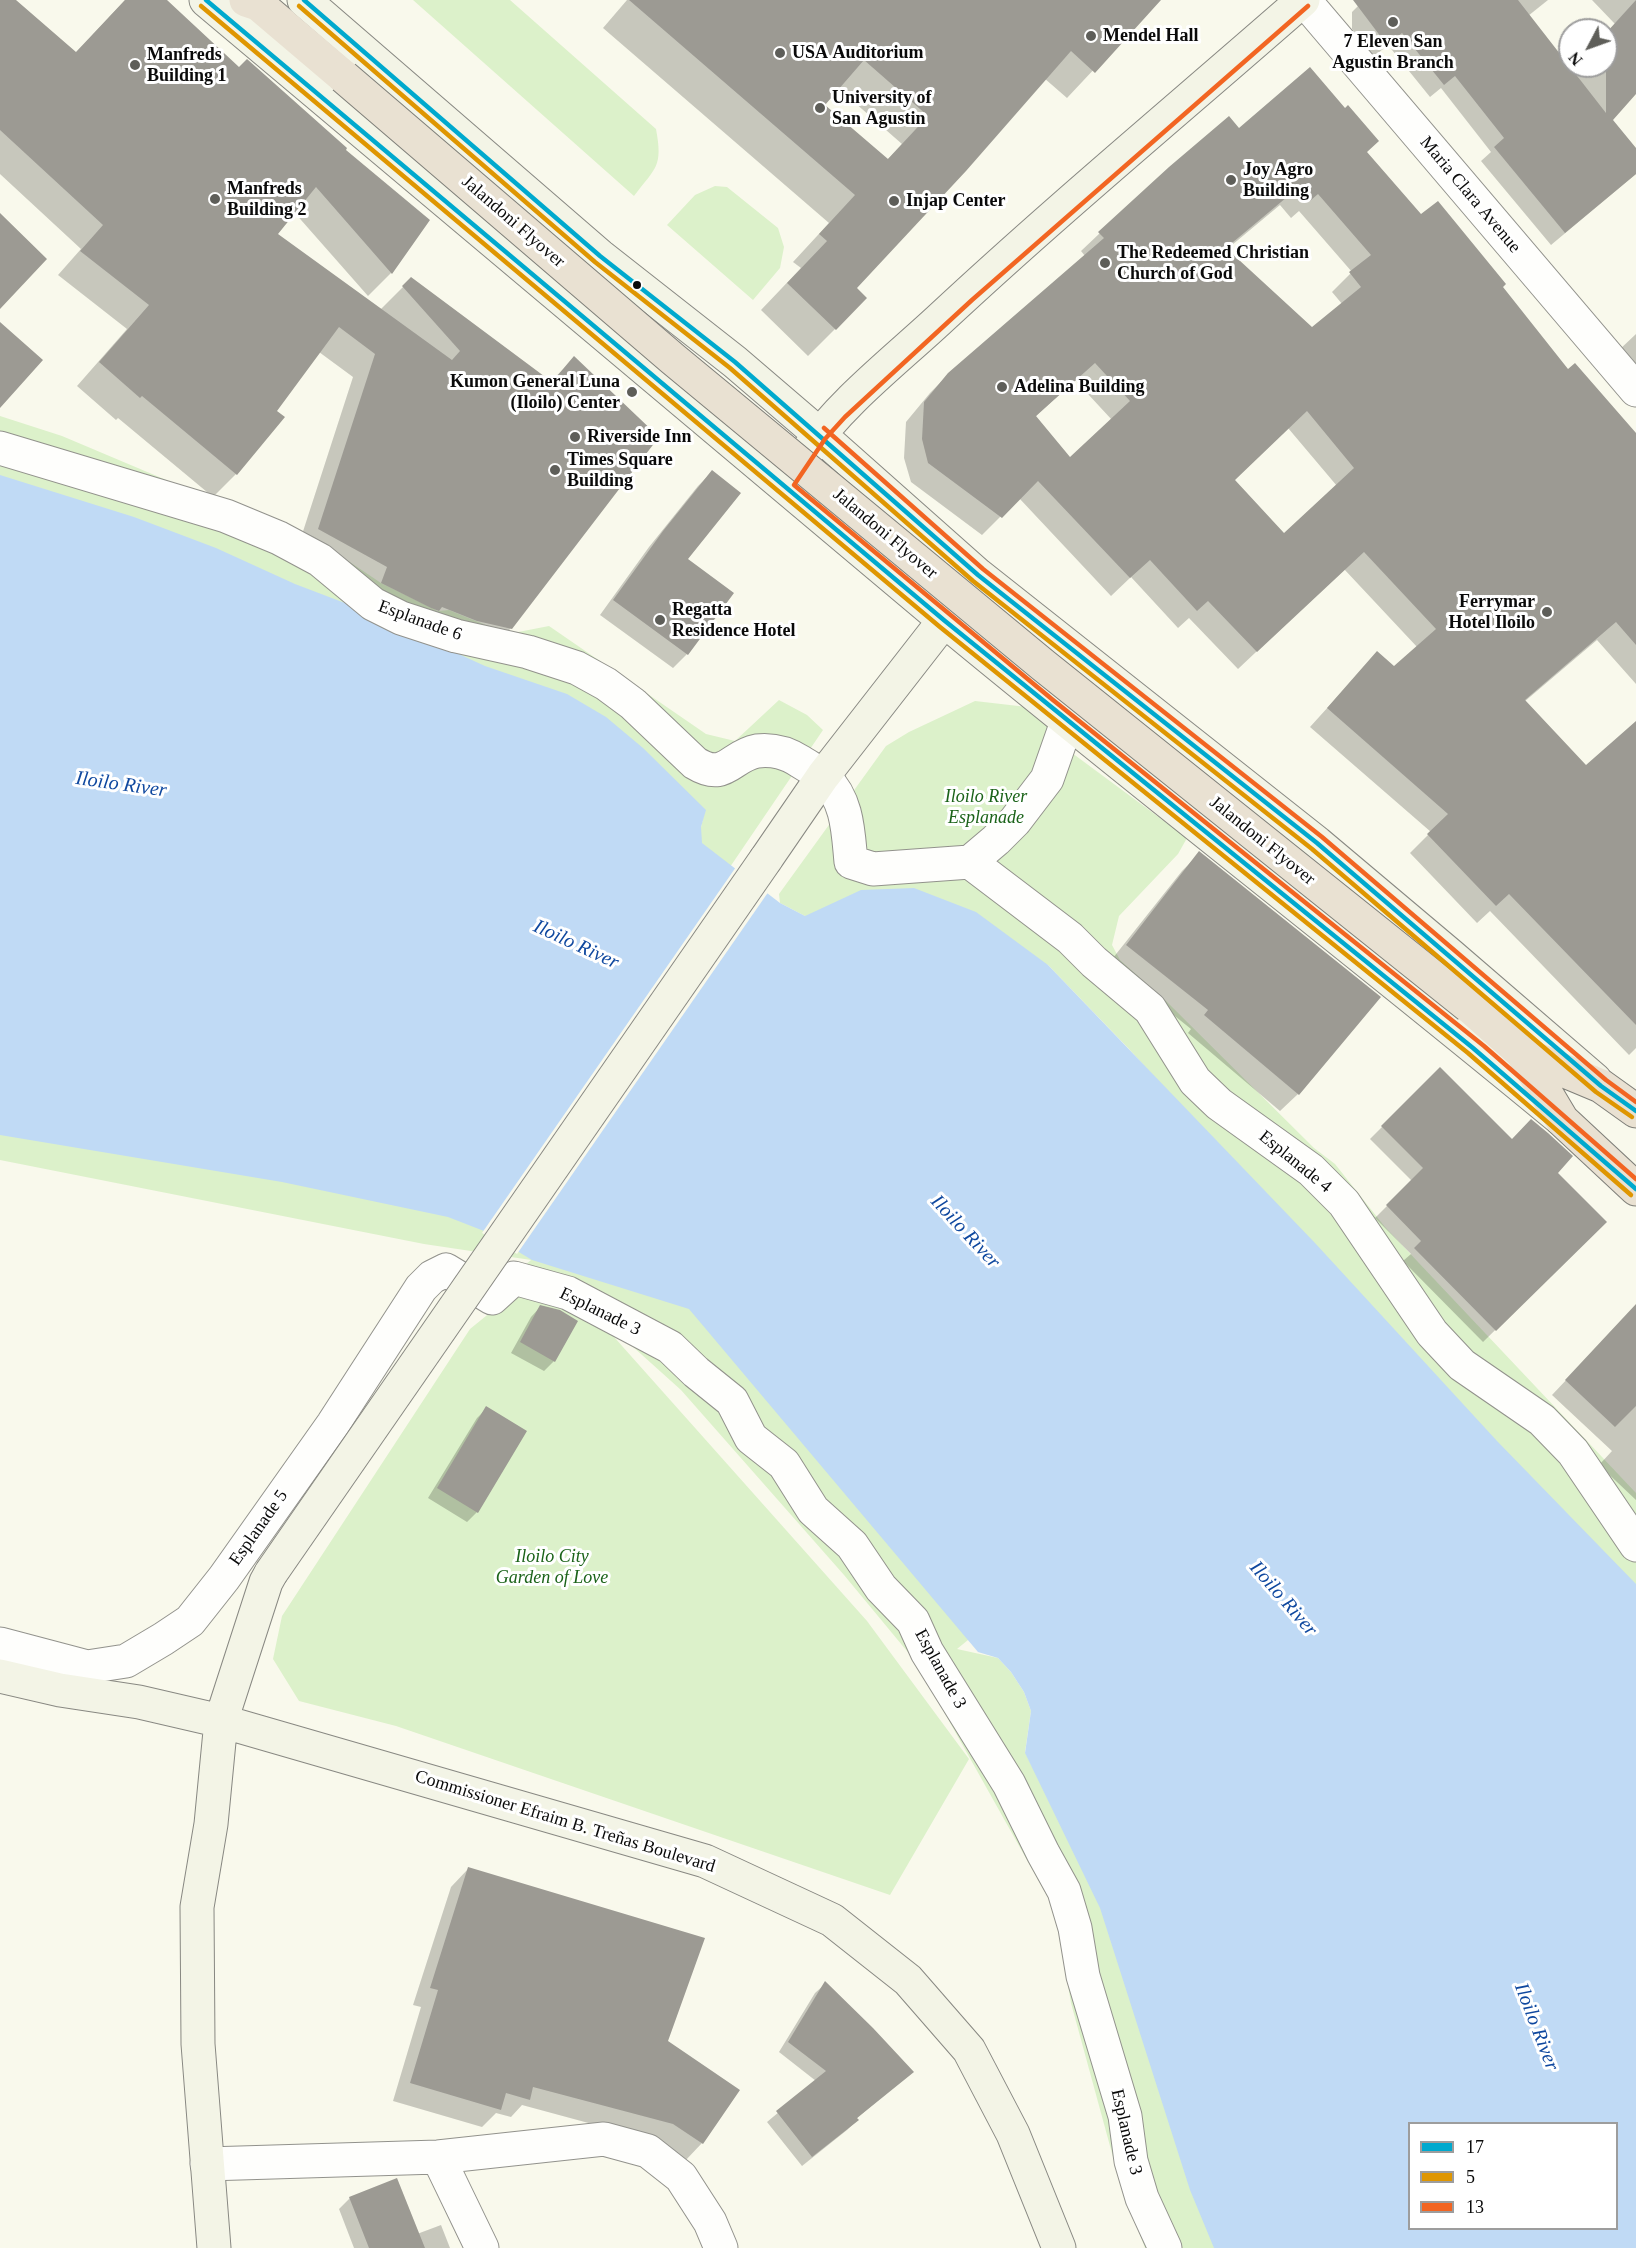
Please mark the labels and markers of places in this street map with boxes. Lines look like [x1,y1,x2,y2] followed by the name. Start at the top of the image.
[1386,15,1400,29] marker: 7 Eleven San Agustin Branch
[1103,25,1198,47] place label: Mendel Hall
[1084,29,1098,43] marker: Mendel Hall
[1332,31,1454,74] place label: 7 Eleven San Agustin Branch
[792,42,924,64] place label: USA Auditorium
[147,44,227,86] place label: Manfreds Building 1
[773,46,787,60] marker: USA Auditorium
[128,58,142,72] marker: Manfreds Building 1
[832,87,931,130] place label: University of San Agustin
[813,101,827,115] marker: University of San Agustin
[1243,159,1313,201] place label: Joy Agro Building
[1224,173,1238,187] marker: Joy Agro Building
[227,178,307,220] place label: Manfreds Building 2
[906,190,1005,212] place label: Injap Center
[208,192,222,206] marker: Manfreds Building 2
[887,194,901,208] marker: Injap Center
[1117,242,1309,284] place label: The Redeemed Christian Church of God
[1098,256,1112,270] marker: The Redeemed Christian Church of God
[631,279,643,291] unlabelled marker
[450,371,620,413] place label: Kumon General Luna (Iloilo) Center
[1014,376,1145,398] place label: Adelina Building
[995,380,1009,394] marker: Adelina Building
[625,385,639,399] marker: Kumon General Luna (Iloilo) Center
[587,426,692,448] place label: Riverside Inn
[568,430,582,444] marker: Riverside Inn
[567,449,673,492] place label: Times Square Building
[548,463,562,477] marker: Times Square Building
[1449,591,1535,634] place label: Ferrymar Hotel Iloilo
[672,599,795,642] place label: Regatta Residence Hotel
[1540,605,1554,619] marker: Ferrymar Hotel Iloilo
[653,613,667,627] marker: Regatta Residence Hotel

